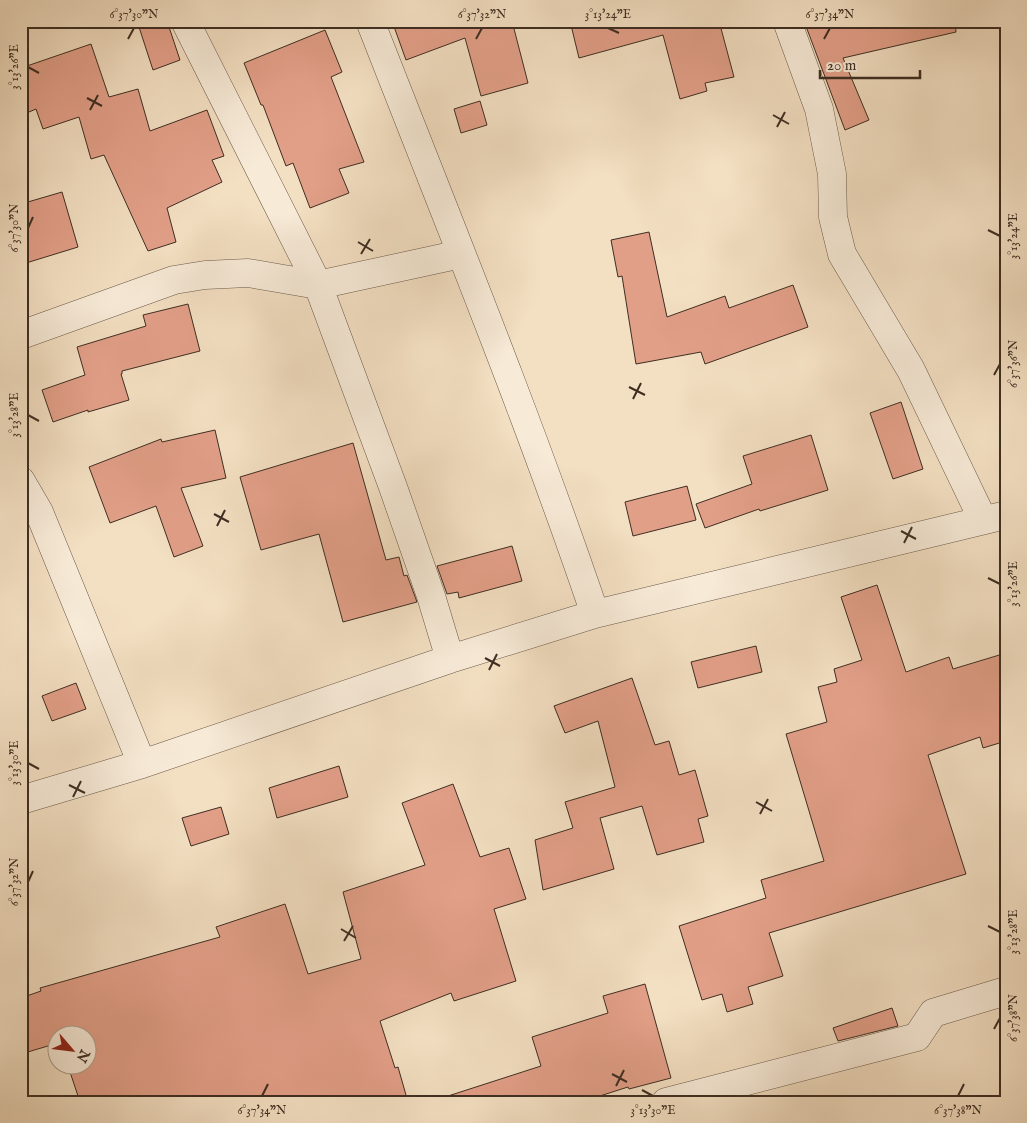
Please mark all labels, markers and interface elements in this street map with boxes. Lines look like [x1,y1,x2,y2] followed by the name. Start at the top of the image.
[110,7,159,22] text: 6°37'30"N
[458,7,507,22] text: 6°37'32"N
[585,7,631,22] text: 3°13'24"E
[806,7,855,22] text: 6°37'34"N
[7,44,22,90] text: 3°13'26"E
[820,48,920,80] scale bar
[827,56,857,75] text: 20 m
[7,203,22,253] text: 6°37'30"N
[1006,213,1021,259] text: 3°13'24"E
[1006,339,1021,388] text: 6°37'36"N
[7,392,22,438] text: 3°13'28"E
[1006,561,1021,607] text: 3°13'26"E
[7,740,22,786] text: 3°13'30"E
[7,857,22,906] text: 6°37'32"N
[1006,909,1021,955] text: 3°13'28"E
[1006,993,1021,1042] text: 6°37'38"N
[48,1026,98,1076] north arrow
[72,1045,94,1065] text: N
[238,1103,287,1118] text: 6°37'34"N
[630,1103,676,1118] text: 3°13'30"E
[934,1103,983,1118] text: 6°37'38"N

